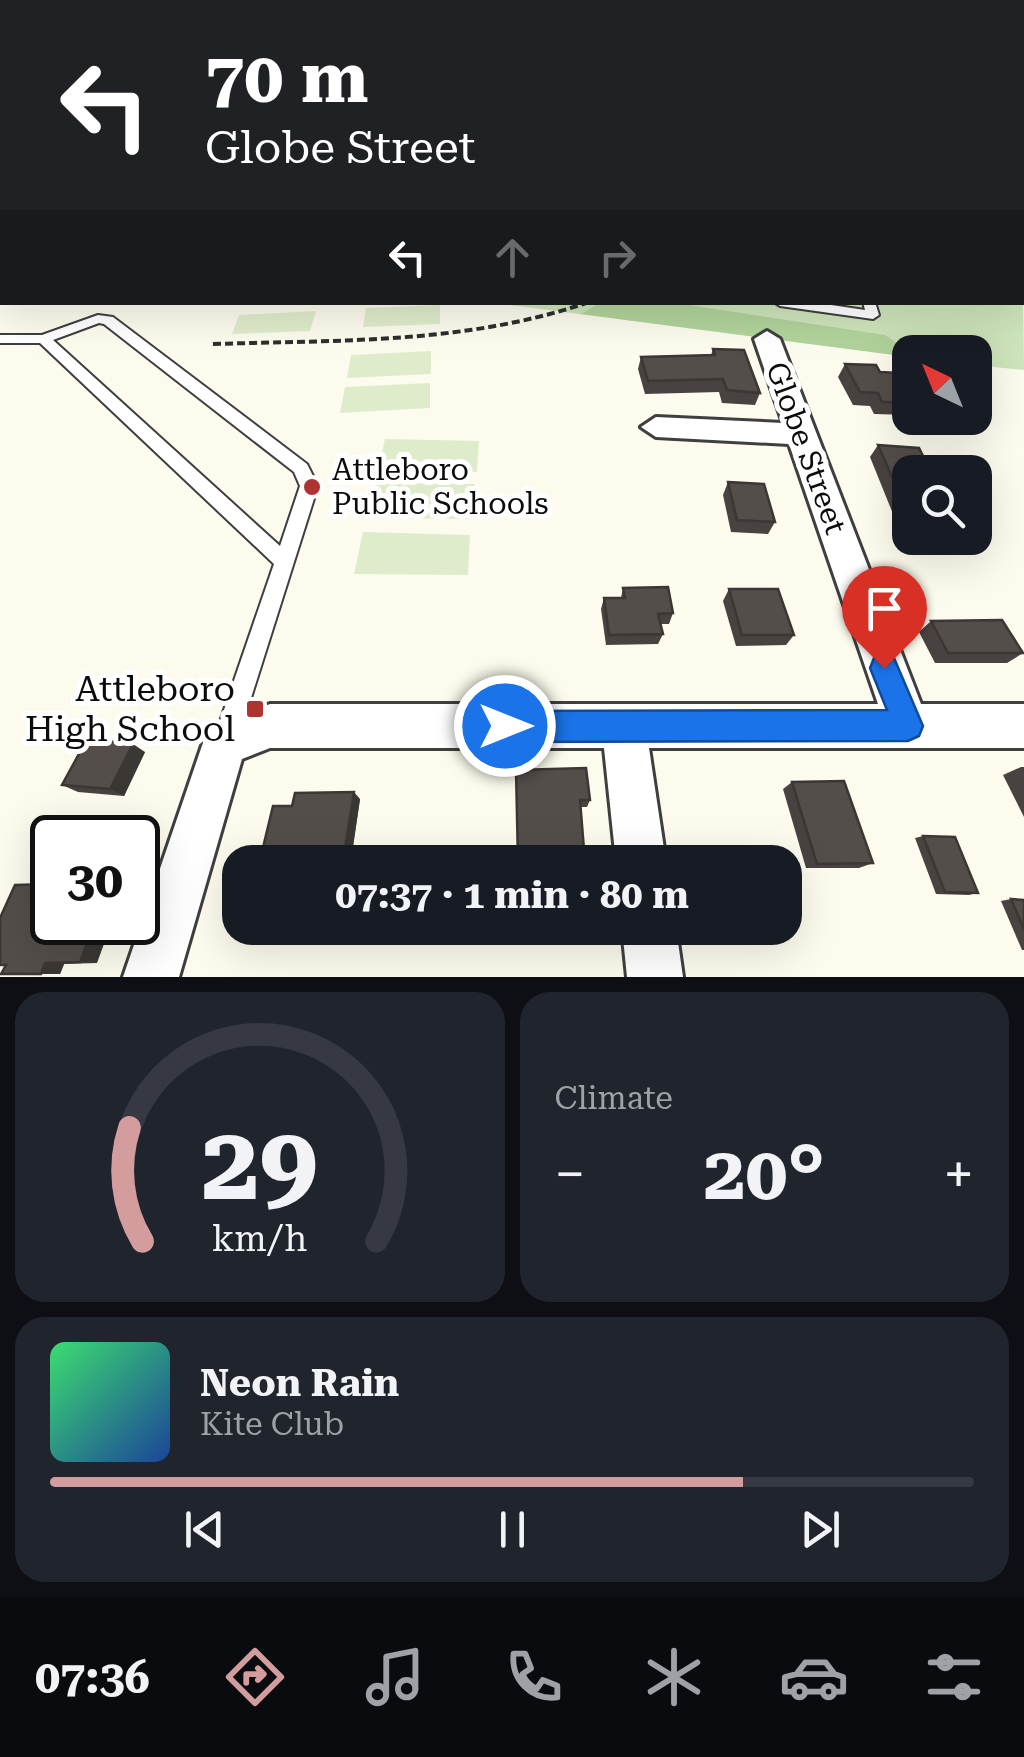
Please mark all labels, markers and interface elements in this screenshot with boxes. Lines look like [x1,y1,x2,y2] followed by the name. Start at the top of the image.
[205,37,369,119] text: 70 m
[40,40,170,170] icon: left
[205,121,476,174] text: Globe Street
[380,230,435,285] icon: left
[485,230,540,285] icon: ahead
[590,230,645,285] icon: right
[892,335,992,435] north arrow
[892,335,992,555] map controls
[759,357,854,539] street label: Globe Street
[332,452,549,521] place label: Attleboro Public Schools
[892,455,992,555] button: search
[301,476,323,498] marker: Attleboro Public Schools
[842,566,927,669] pin
[857,581,912,636] icon: arrive
[25,669,235,750] place label: Attleboro High School
[453,674,557,778] position arrow
[244,698,266,720] marker: Attleboro High School
[30,815,160,945] speed limit sign: 30
[335,873,689,917] text: 07:37 · 1 min · 80 m
[555,1079,673,1117] text: Climate
[202,1103,318,1224] text: 29
[704,1129,825,1217] text: 20°
[555,1142,585,1206] text: −
[943,1142,974,1206] text: +
[212,1218,308,1260] text: km/h
[200,1361,399,1405] text: Neon Rain
[200,1405,344,1443] text: Kite Club
[177,1502,232,1557] icon: previous
[485,1502,540,1557] icon: pause
[793,1502,848,1557] icon: next
[220,1642,290,1712] icon: directions
[360,1642,430,1712] icon: music
[499,1642,569,1712] icon: phone
[639,1642,709,1712] icon: climate
[779,1642,849,1712] icon: car
[919,1642,989,1712] icon: filters
[35,1651,150,1704] text: 07:36

